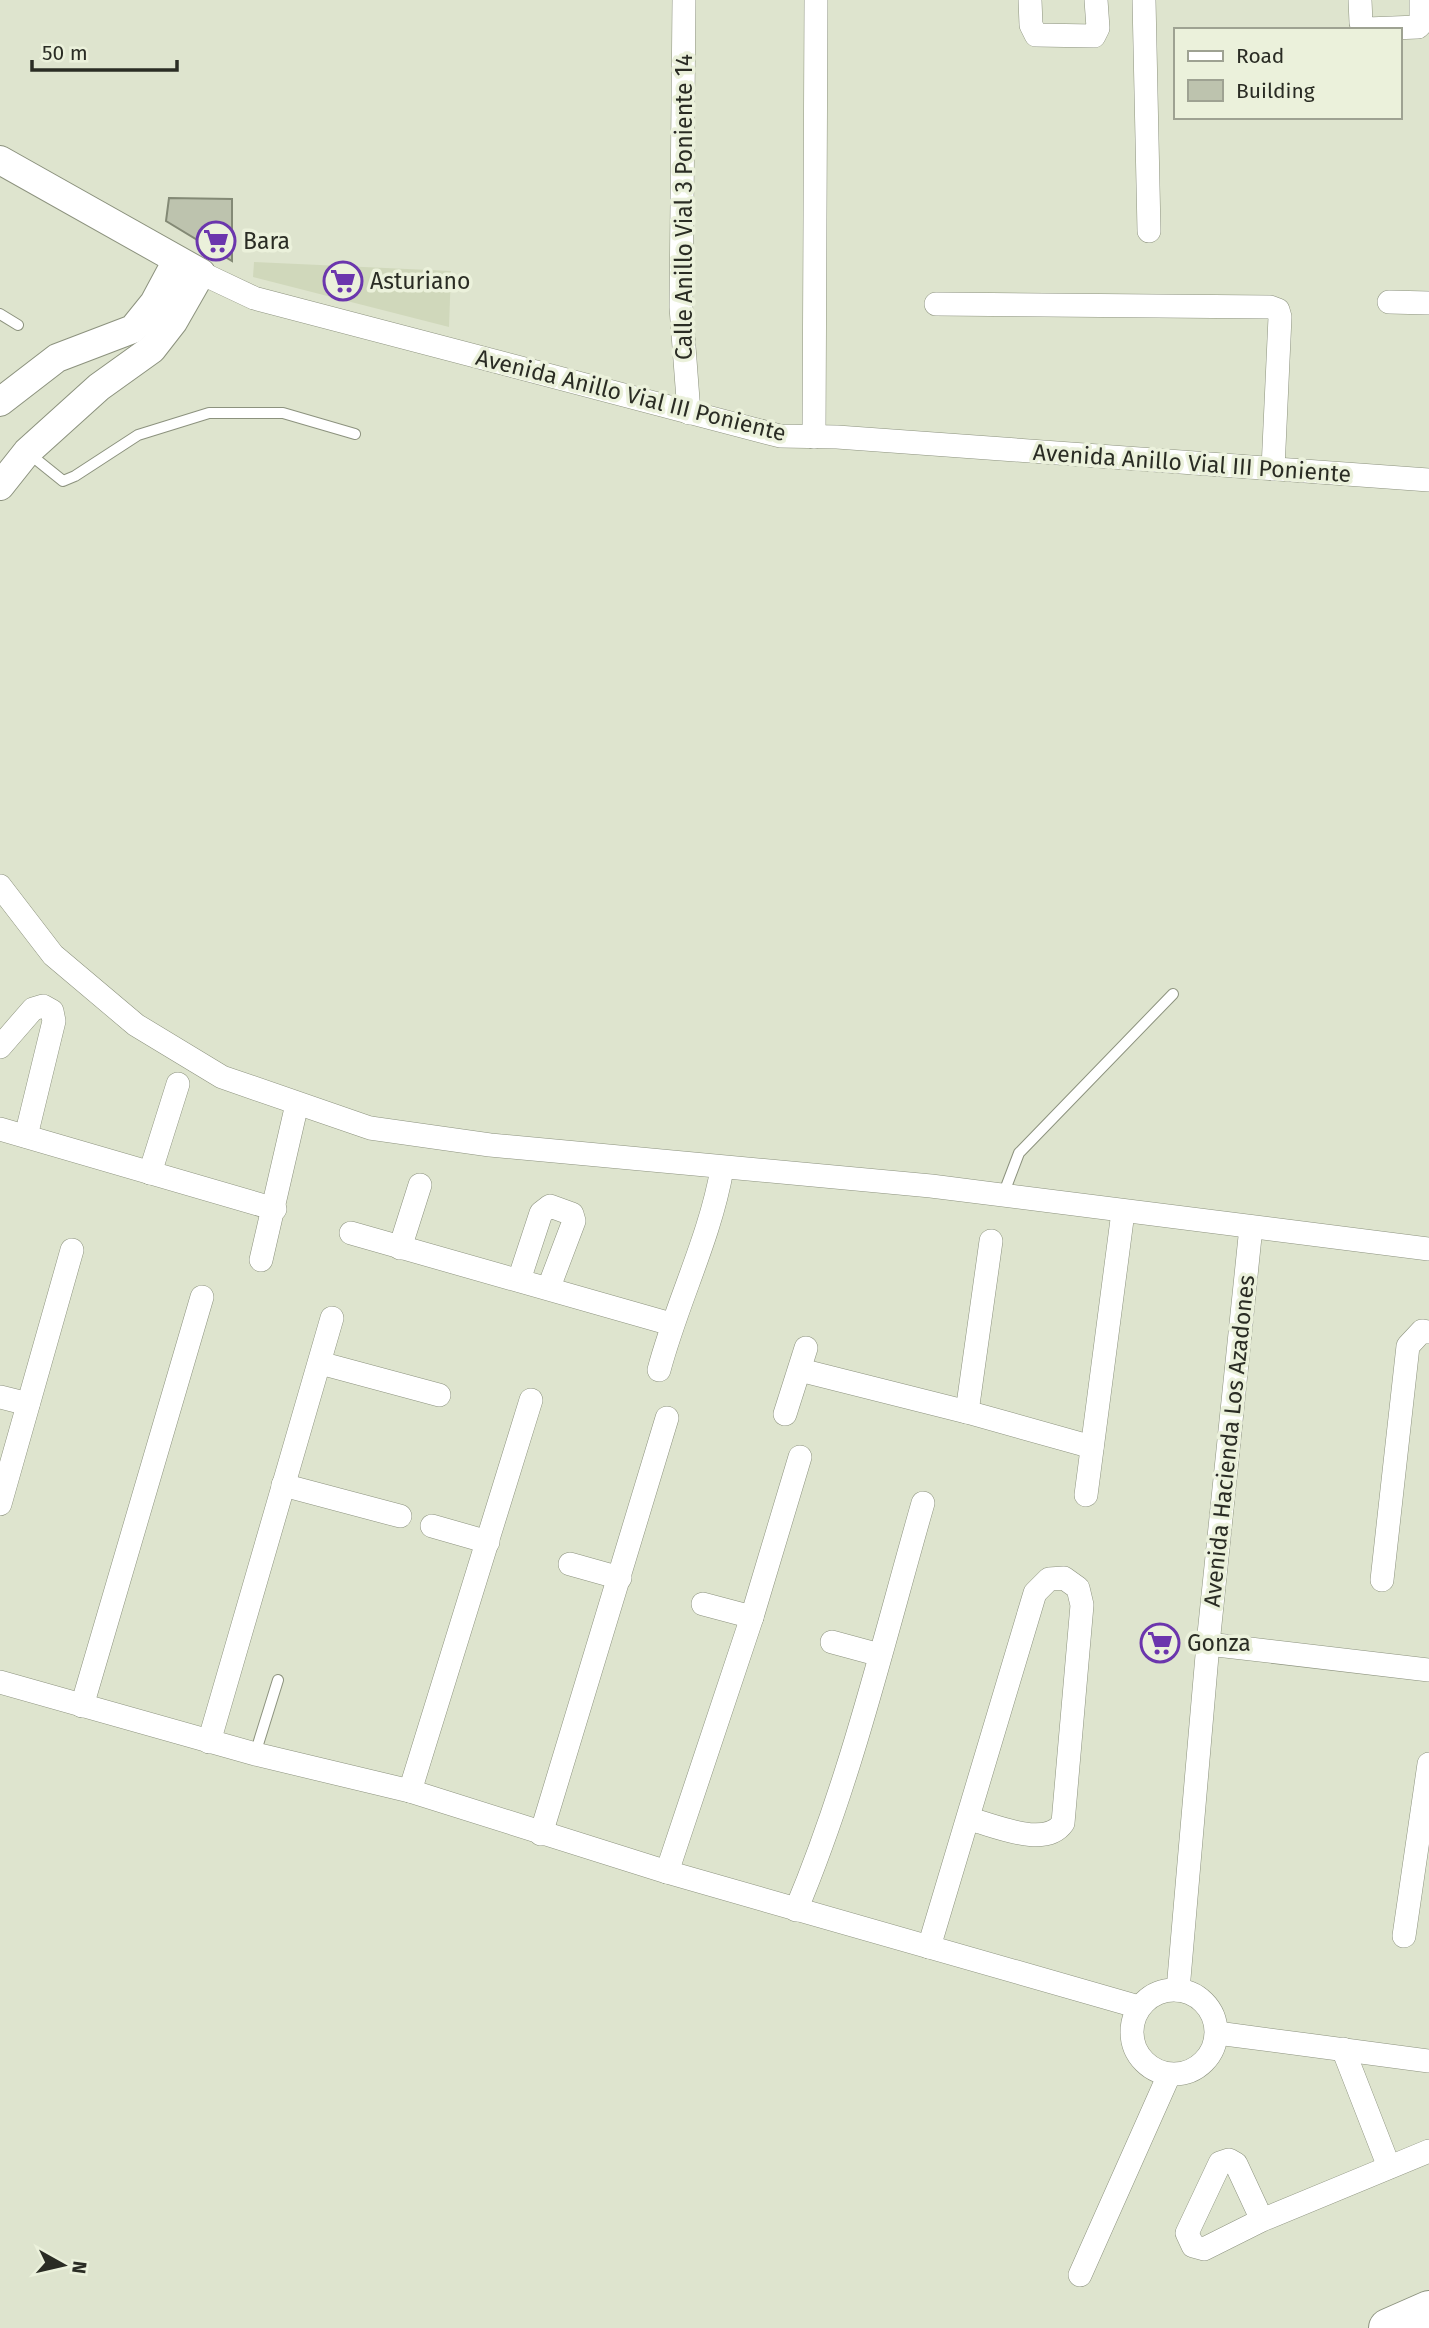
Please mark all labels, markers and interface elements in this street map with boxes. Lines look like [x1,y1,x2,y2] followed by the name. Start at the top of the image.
[32,28,177,72] scale bar
[1174,28,1401,119] legend
[42,40,88,66] text: 50 m
[1236,43,1284,69] text: Road
[670,54,698,360] street label: Calle Anillo Vial 3 Poniente 14
[1236,78,1315,104] text: Building
[195,220,237,262] supermarket icon: Bara
[243,227,290,255] place label: Bara
[322,260,364,302] supermarket icon: Asturiano
[370,267,470,295] place label: Asturiano
[473,343,789,447] street label: Avenida Anillo Vial III Poniente
[1032,438,1352,488] street label: Avenida Anillo Vial III Poniente
[1198,1274,1260,1608] street label: Avenida Hacienda Los Azadones
[1139,1622,1181,1664] supermarket icon: Gonza
[1187,1629,1251,1657] place label: Gonza
[28,2230,98,2300] north arrow
[67,2259,92,2275] text: N

